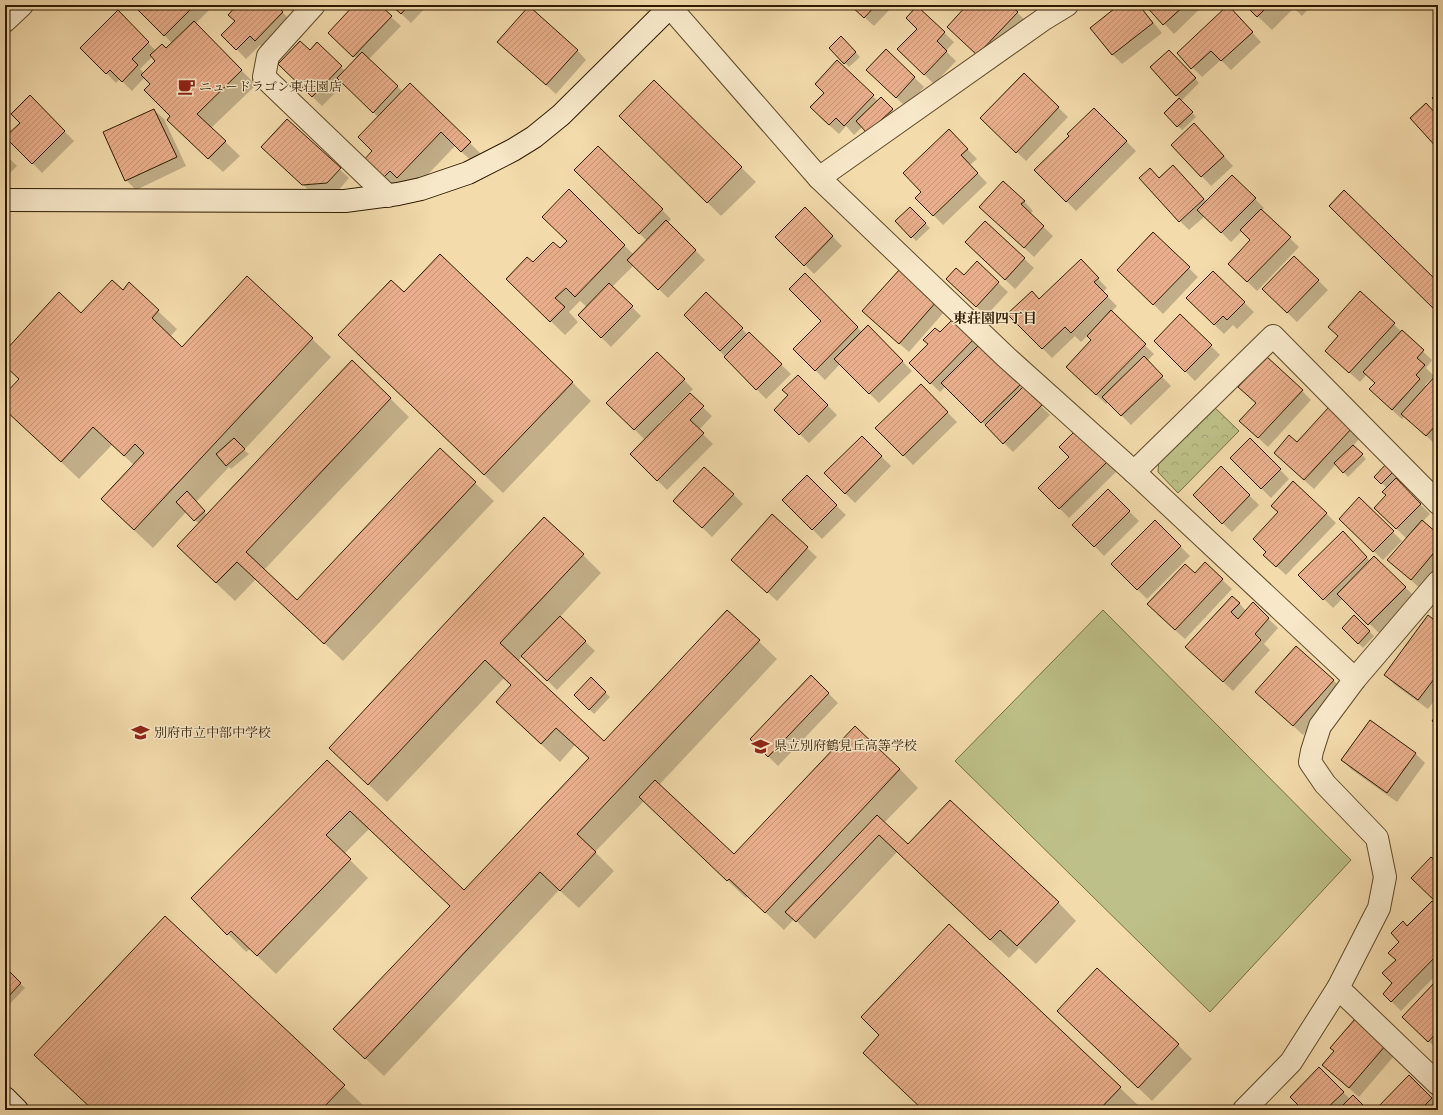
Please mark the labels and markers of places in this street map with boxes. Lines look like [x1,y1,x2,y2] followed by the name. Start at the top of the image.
[176,77,196,97] cafe icon: ニュードラゴン東荘園店
[199,79,342,95] place label: ニュードラゴン東荘園店
[131,723,151,743] school or university icon: 別府市立中部中学校
[154,725,271,741] place label: 別府市立中部中学校
[751,736,771,756] school or university icon: 県立別府鶴見丘高等学校
[774,738,917,754] place label: 県立別府鶴見丘高等学校

